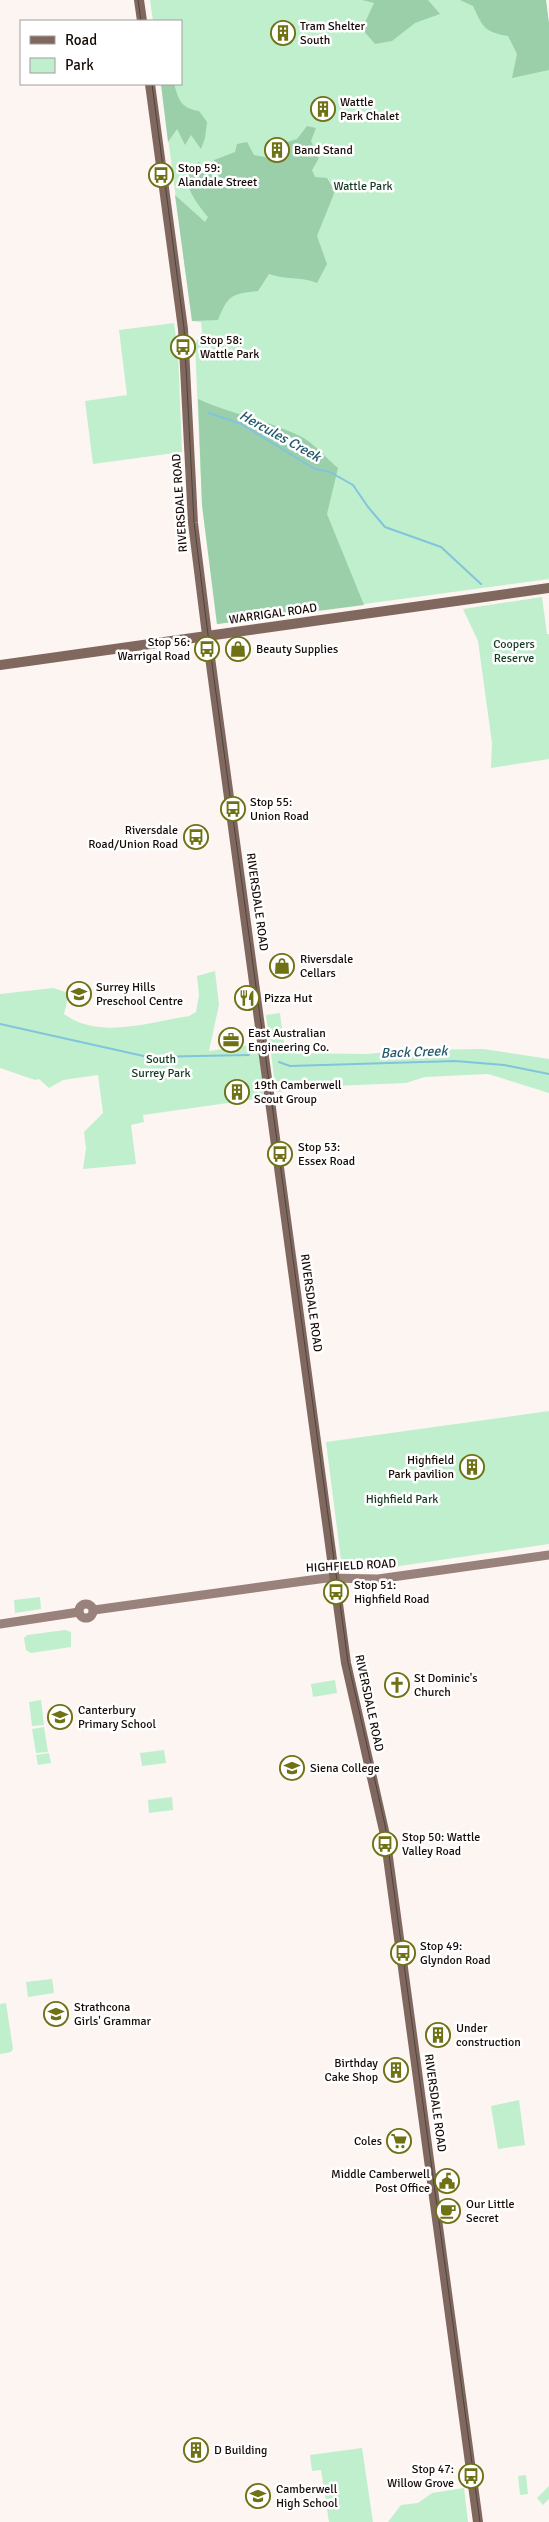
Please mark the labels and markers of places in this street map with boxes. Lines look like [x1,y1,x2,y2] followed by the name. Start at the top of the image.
[300,19,366,48] place label: Tram Shelter South
[270,20,296,46] building icon: Tram Shelter South
[340,95,399,124] place label: Wattle Park Chalet
[310,96,336,122] building icon: Wattle Park Chalet
[264,137,290,163] building icon: Band Stand
[294,143,353,158] place label: Band Stand
[178,161,257,190] place label: Stop 59: Alandale Street
[148,162,174,188] bus stop icon: Stop 59: Alandale Street
[200,333,259,362] place label: Stop 58: Wattle Park
[170,334,196,360] bus stop icon: Stop 58: Wattle Park
[118,635,190,664] place label: Stop 56: Warrigal Road
[194,636,220,662] bus stop icon: Stop 56: Warrigal Road
[225,636,251,662] shop icon: Beauty Supplies
[256,642,338,657] place label: Beauty Supplies
[250,795,309,824] place label: Stop 55: Union Road
[220,796,246,822] bus stop icon: Stop 55: Union Road
[88,823,178,852] place label: Riversdale Road/Union Road
[183,824,209,850] bus stop icon: Riversdale Road/Union Road
[300,952,353,981] place label: Riversdale Cellars
[269,953,295,979] shop icon: Riversdale Cellars
[96,980,183,1009] place label: Surrey Hills Preschool Centre
[66,981,92,1007] school or university icon: Surrey Hills Preschool Centre
[234,985,260,1011] restaurant icon: Pizza Hut
[264,991,312,1006] place label: Pizza Hut
[248,1026,329,1055] place label: East Australian Engineering Co.
[218,1027,244,1053] office icon: East Australian Engineering Co.
[254,1078,342,1107] place label: 19th Camberwell Scout Group
[224,1079,250,1105] building icon: 19th Camberwell Scout Group
[298,1140,355,1169] place label: Stop 53: Essex Road
[267,1141,293,1167] bus stop icon: Stop 53: Essex Road
[388,1453,454,1482] place label: Highfield Park pavilion
[459,1454,485,1480] building icon: Highfield Park pavilion
[354,1578,429,1607] place label: Stop 51: Highfield Road
[323,1579,349,1605] bus stop icon: Stop 51: Highfield Road
[414,1671,478,1700] place label: St Dominic's Church
[384,1672,410,1698] church icon: St Dominic's Church
[78,1703,156,1732] place label: Canterbury Primary School
[47,1704,73,1730] school or university icon: Canterbury Primary School
[279,1755,305,1781] school or university icon: Siena College
[310,1761,380,1776] place label: Siena College
[402,1830,480,1859] place label: Stop 50: Wattle Valley Road
[372,1831,398,1857] bus stop icon: Stop 50: Wattle Valley Road
[420,1939,491,1968] place label: Stop 49: Glyndon Road
[390,1940,416,1966] bus stop icon: Stop 49: Glyndon Road
[74,2000,152,2029] place label: Strathcona Girls' Grammar
[43,2001,69,2027] school or university icon: Strathcona Girls' Grammar
[456,2021,521,2050] place label: Under construction
[425,2022,451,2048] building icon: Under construction
[325,2056,378,2085] place label: Birthday Cake Shop
[383,2057,409,2083] building icon: Birthday Cake Shop
[386,2128,412,2154] supermarket icon: Coles
[354,2134,382,2149] place label: Coles
[331,2167,430,2196] place label: Middle Camberwell Post Office
[434,2168,460,2194] public building icon: Middle Camberwell Post Office
[466,2197,515,2226] place label: Our Little Secret
[435,2198,461,2224] cafe icon: Our Little Secret
[183,2437,209,2463] building icon: D Building
[214,2443,267,2458] place label: D Building
[387,2462,454,2491] place label: Stop 47: Willow Grove
[458,2463,484,2489] bus stop icon: Stop 47: Willow Grove
[276,2482,338,2511] place label: Camberwell High School
[245,2483,271,2509] school or university icon: Camberwell High School

